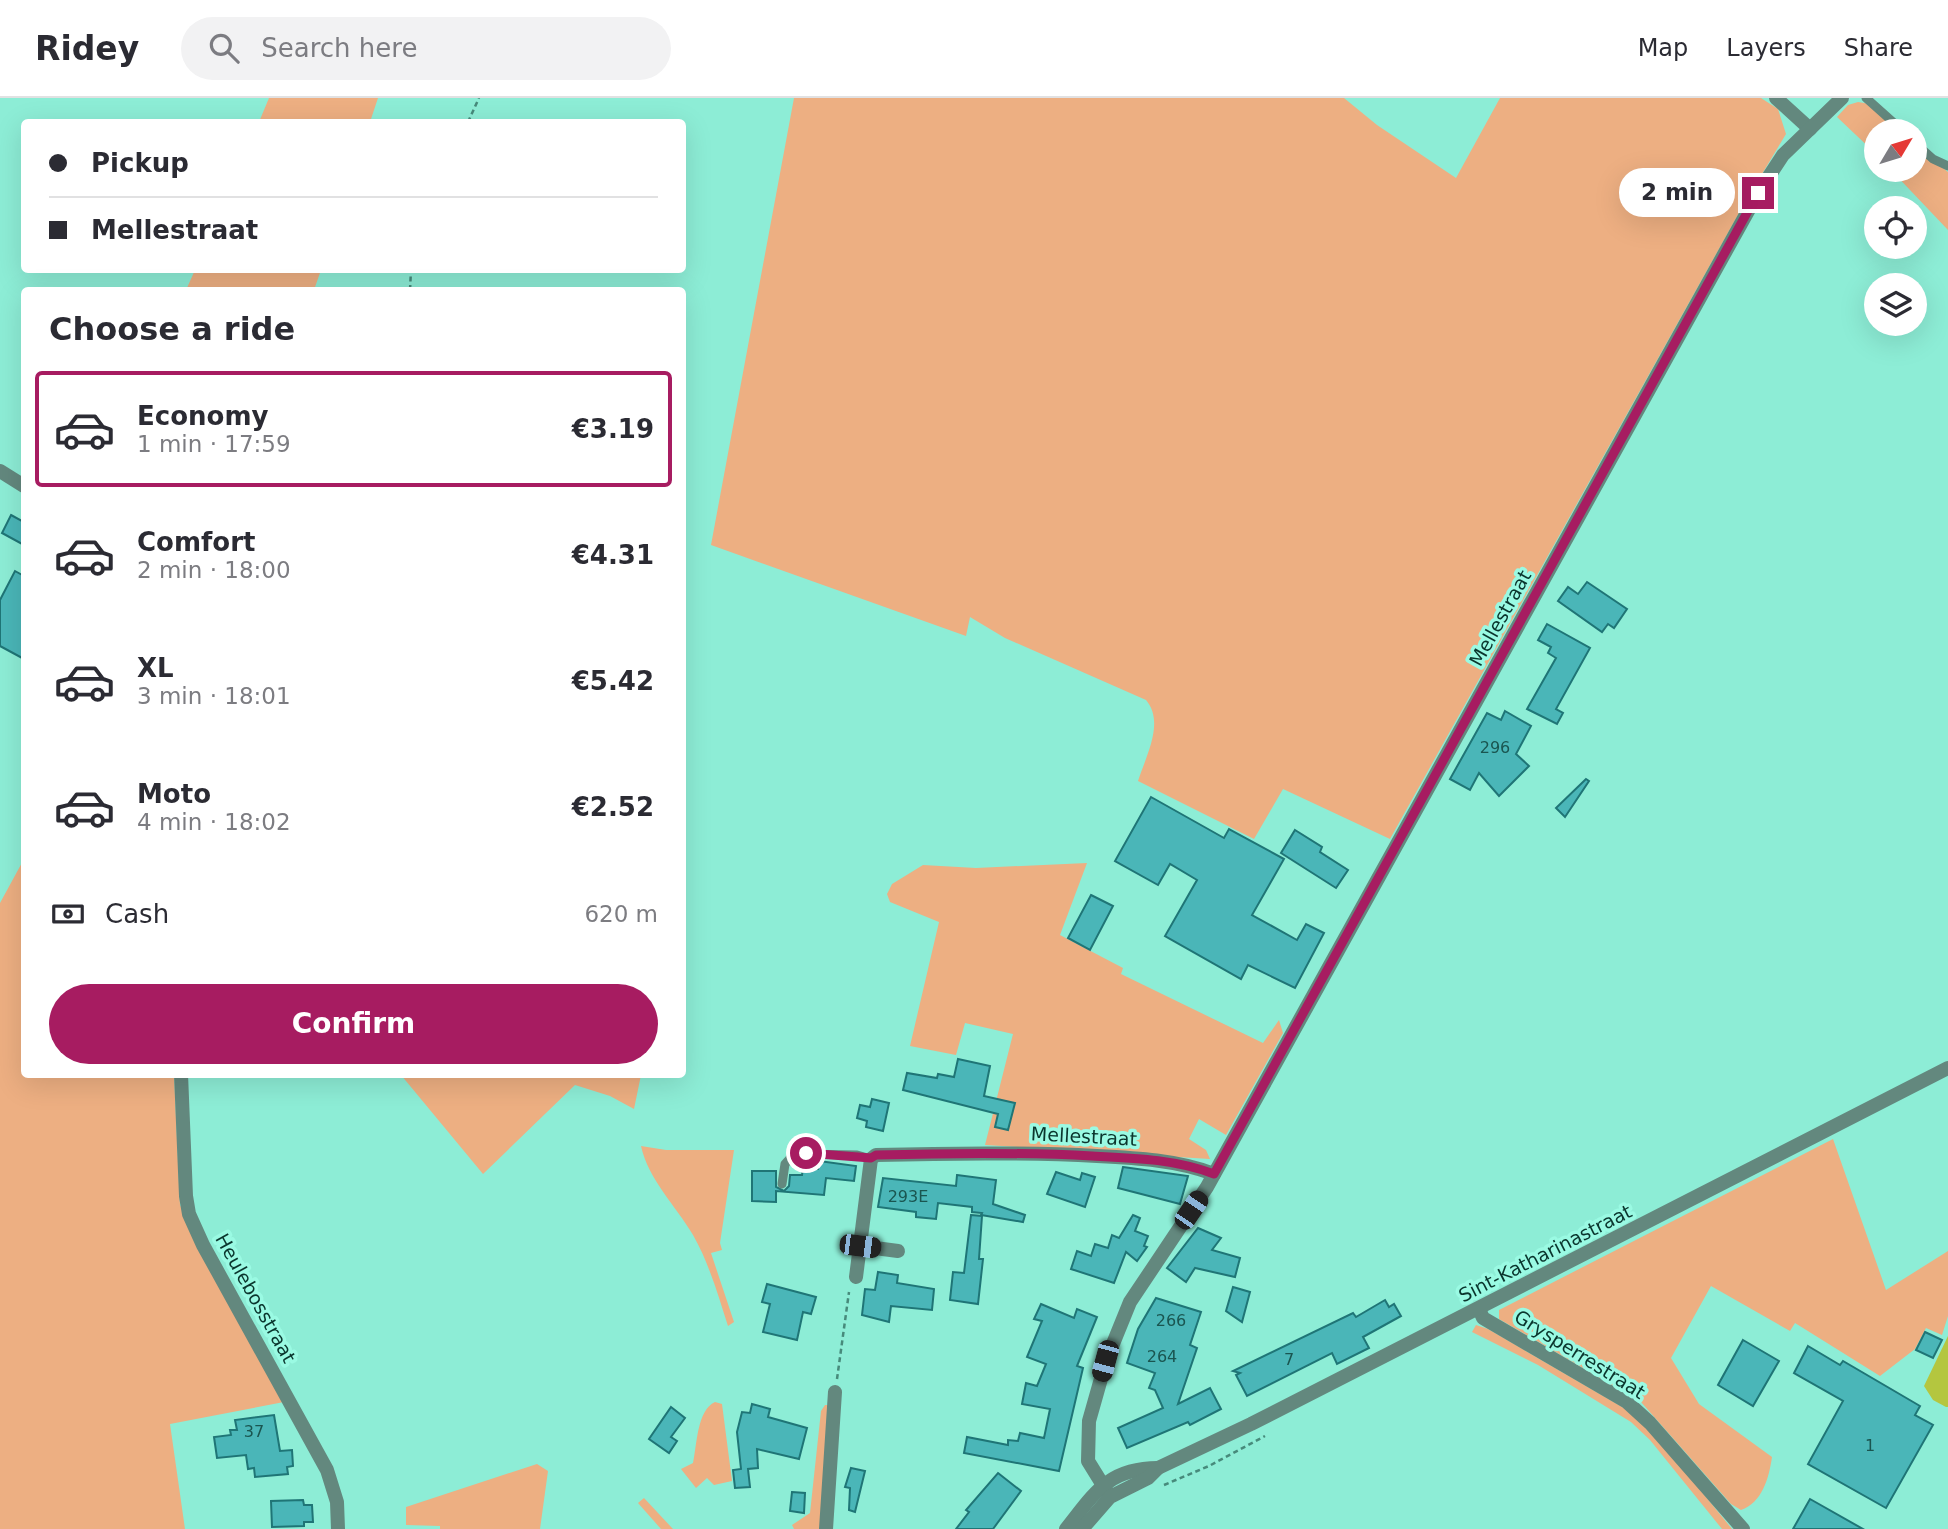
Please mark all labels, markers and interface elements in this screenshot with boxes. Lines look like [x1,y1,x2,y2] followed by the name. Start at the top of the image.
[181,17,671,80] search box
[35,29,139,68] text: Ridey
[205,29,243,67] icon: search
[261,33,417,63] text: Search here
[1638,34,1688,62] text: Map
[1726,34,1806,62] text: Layers
[1844,34,1913,62] text: Share
[1864,119,1927,182] north arrow
[1864,119,1927,336] map controls
[91,148,189,178] text: Pickup
[1618,168,1734,217] callout: 2 min
[1742,177,1774,209] route end
[1641,179,1713,205] text: 2 min
[1864,196,1927,259] button: locate
[91,215,258,245] text: Mellestraat
[1864,273,1927,336] button: layers
[49,310,295,348] text: Choose a ride
[53,398,116,461] icon: car
[137,401,268,431] text: Economy
[572,414,654,444] text: €3.19
[137,431,291,457] text: 1 min · 17:59
[53,524,116,587] icon: car
[137,527,255,557] text: Comfort
[572,540,654,570] text: €4.31
[137,557,291,583] text: 2 min · 18:00
[1465,566,1535,670] street label: Mellestraat
[53,650,116,713] icon: car
[137,653,174,683] text: XL
[572,666,654,696] text: €5.42
[137,683,291,709] text: 3 min · 18:01
[1480,738,1510,757] house number: 296
[53,776,116,839] icon: car
[137,779,211,809] text: Moto
[572,792,654,822] text: €2.52
[137,809,291,835] text: 4 min · 18:02
[49,895,87,933] icon: cash
[105,899,169,929] text: Cash
[584,901,658,927] text: 620 m
[49,984,658,1064] button: Confirm
[1030,1122,1138,1150] street label: Mellestraat
[790,1137,822,1169] route start
[888,1187,928,1206] house number: 293E
[1171,1187,1212,1233] car
[1455,1200,1635,1306] street label: Sint-Katharinastraat
[211,1229,301,1367] street label: Heulebosstraat
[838,1233,883,1259] car
[1511,1305,1649,1403] street label: Grysperrestraat
[1156,1311,1186,1330] house number: 266
[1090,1338,1121,1384] car
[1147,1347,1177,1366] house number: 264
[1284,1350,1294,1369] house number: 7
[244,1422,264,1441] house number: 37
[1865,1436,1875,1455] house number: 1

